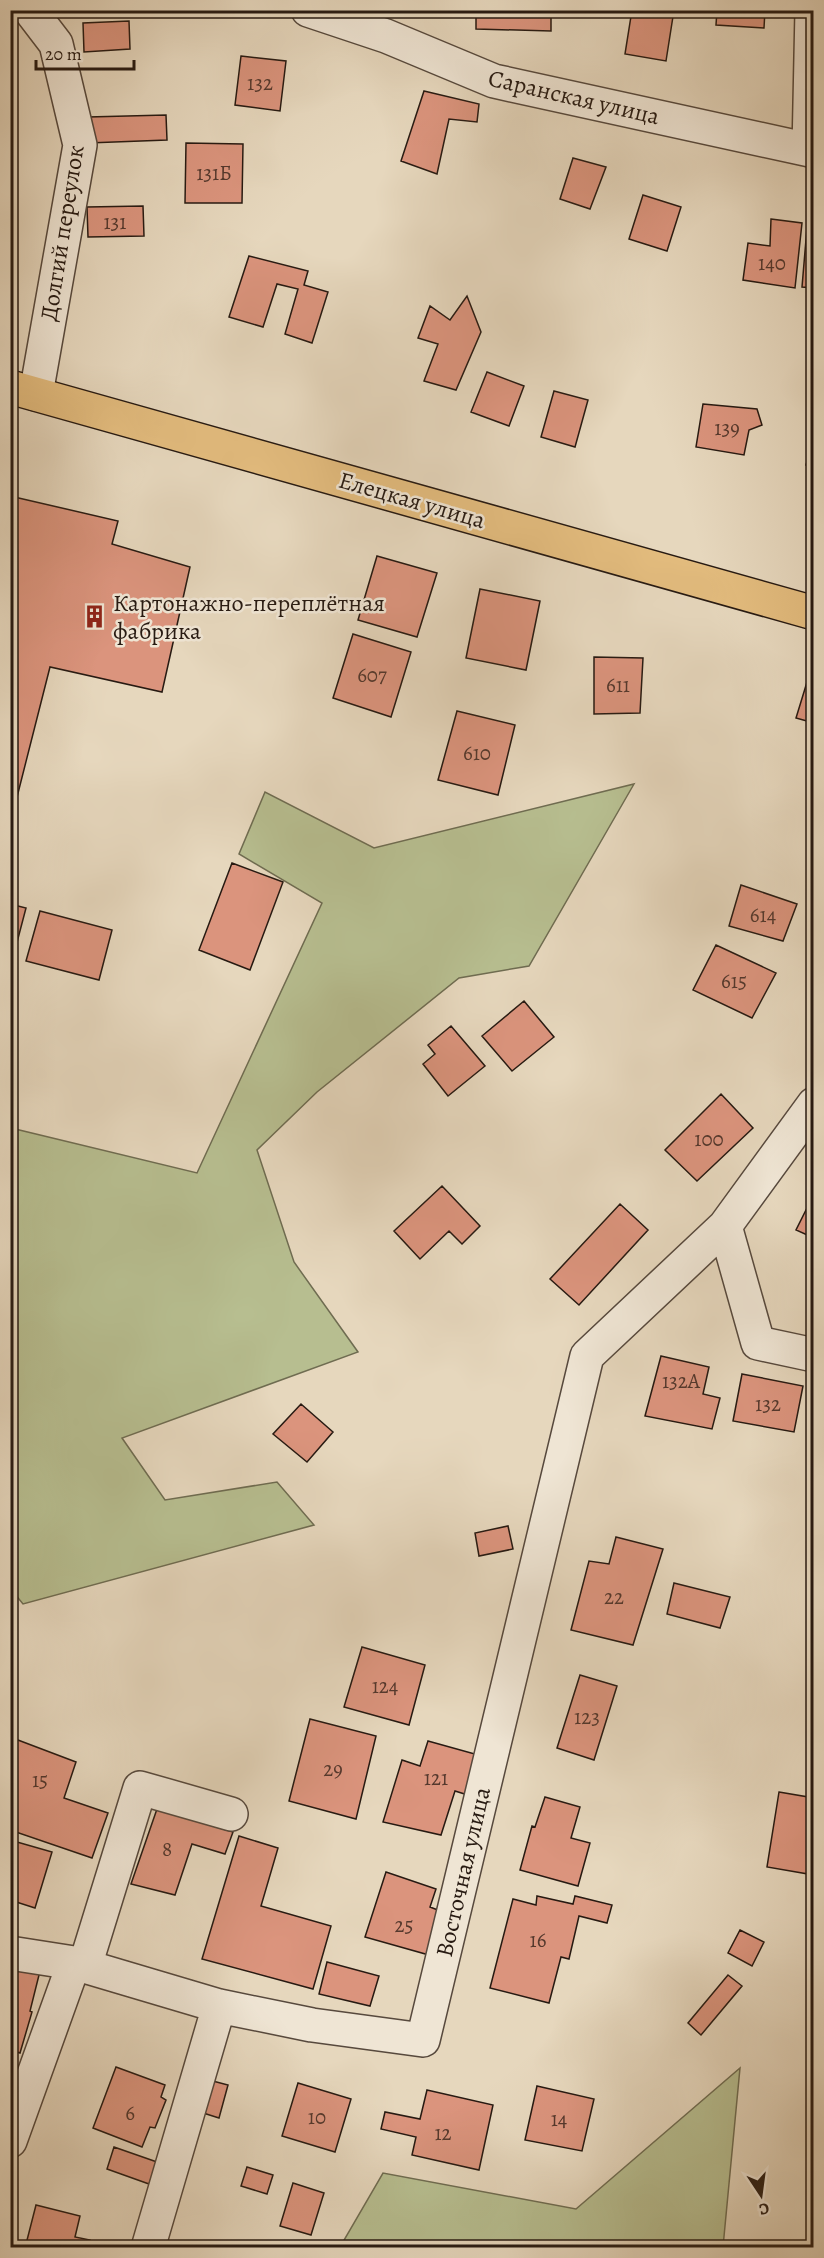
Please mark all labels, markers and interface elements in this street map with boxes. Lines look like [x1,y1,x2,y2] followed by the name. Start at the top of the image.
[36,33,134,71] scale bar
[45,42,82,66] text: 20 m
[485,62,663,132] street label: Саранская улица
[247,69,273,97] house number: 132
[32,143,92,323] street label: Долгий переулок
[196,159,232,187] house number: 131Б
[103,208,127,236] house number: 131
[758,249,786,277] house number: 140
[714,414,740,442] house number: 139
[335,464,489,536] street label: Елецкая улица
[113,587,385,647] place label: Картонажно-переплётная фабрика
[82,604,108,630] building icon: Картонажно-переплётная фабрика
[357,661,387,689] house number: 607
[606,671,630,699] house number: 611
[463,739,491,767] house number: 610
[750,901,776,929] house number: 614
[721,967,747,995] house number: 615
[694,1125,724,1153] house number: 100
[662,1367,701,1395] house number: 132А
[755,1390,781,1418] house number: 132
[604,1583,624,1611] house number: 22
[372,1672,398,1700] house number: 124
[574,1703,600,1731] house number: 123
[323,1755,343,1783] house number: 29
[424,1764,448,1792] house number: 121
[32,1766,48,1794] house number: 15
[428,1784,498,1960] street label: Восточная улица
[162,1835,172,1863] house number: 8
[394,1911,414,1939] house number: 25
[530,1926,547,1954] house number: 16
[125,2099,135,2127] house number: 6
[308,2103,326,2131] house number: 10
[551,2105,567,2133] house number: 14
[434,2119,452,2147] house number: 12
[731,2165,791,2225] north arrow
[757,2197,771,2220] text: С

